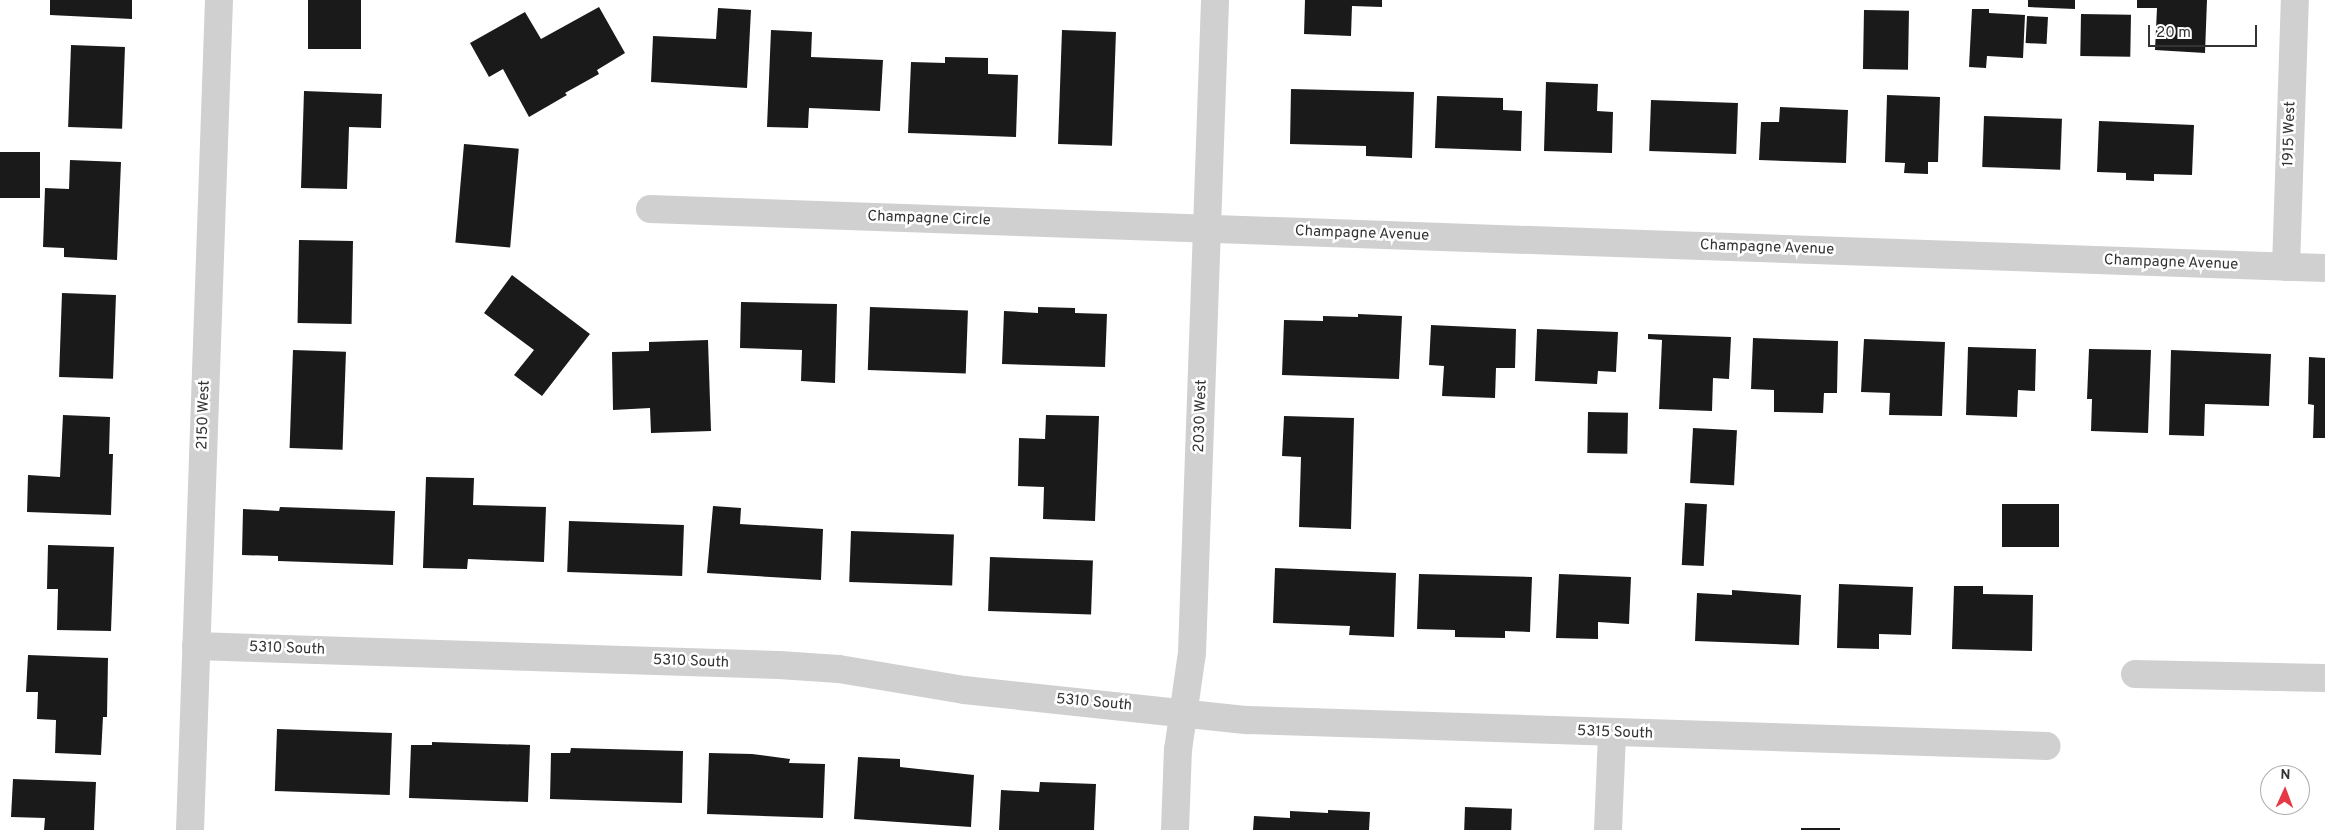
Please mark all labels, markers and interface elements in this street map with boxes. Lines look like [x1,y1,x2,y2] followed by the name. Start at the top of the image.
[2150,15,2259,47] scale bar
[2156,24,2191,43] text: 20 m
[2280,101,2300,167] street label: 1915 West
[867,208,991,230] street label: Champagne Circle
[1294,223,1430,245] street label: Champagne Avenue
[1699,237,1835,259] street label: Champagne Avenue
[2103,252,2239,274] street label: Champagne Avenue
[1191,379,1211,453] street label: 2030 West
[194,380,214,450] street label: 2150 West
[249,639,325,659] street label: 5310 South
[653,652,729,672] street label: 5310 South
[1055,691,1133,715] street label: 5310 South
[1577,723,1653,743] street label: 5315 South
[2260,765,2310,815] north arrow
[2280,767,2291,784] text: N

